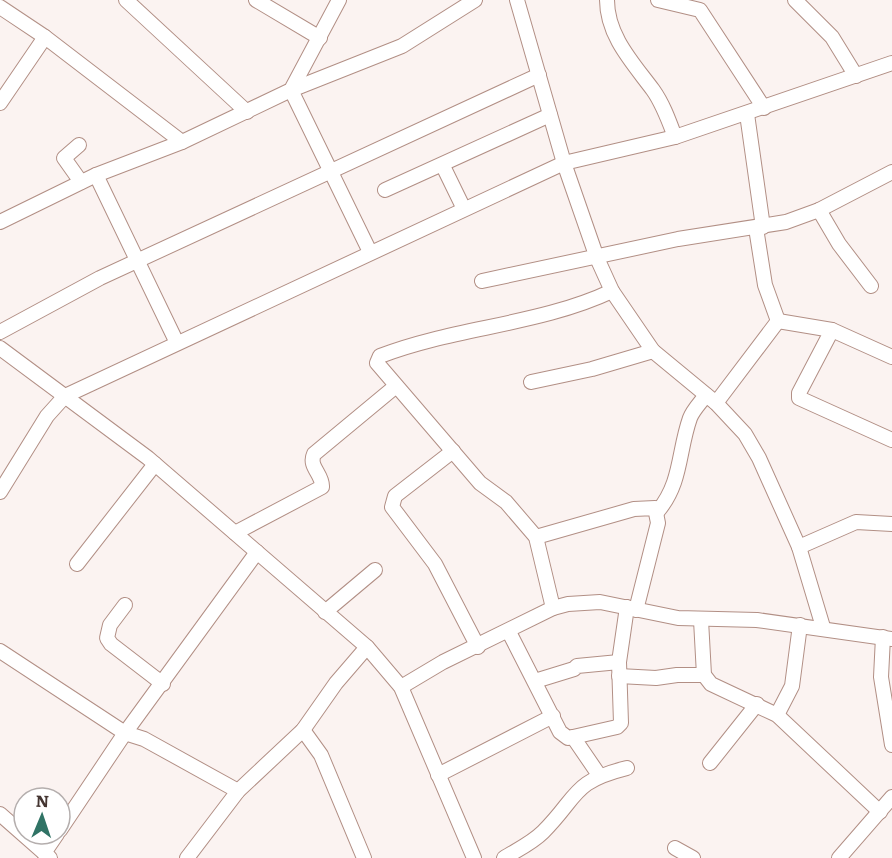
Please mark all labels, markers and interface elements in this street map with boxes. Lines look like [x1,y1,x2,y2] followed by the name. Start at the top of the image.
[12,786,72,846] north arrow
[35,788,50,812] text: N

